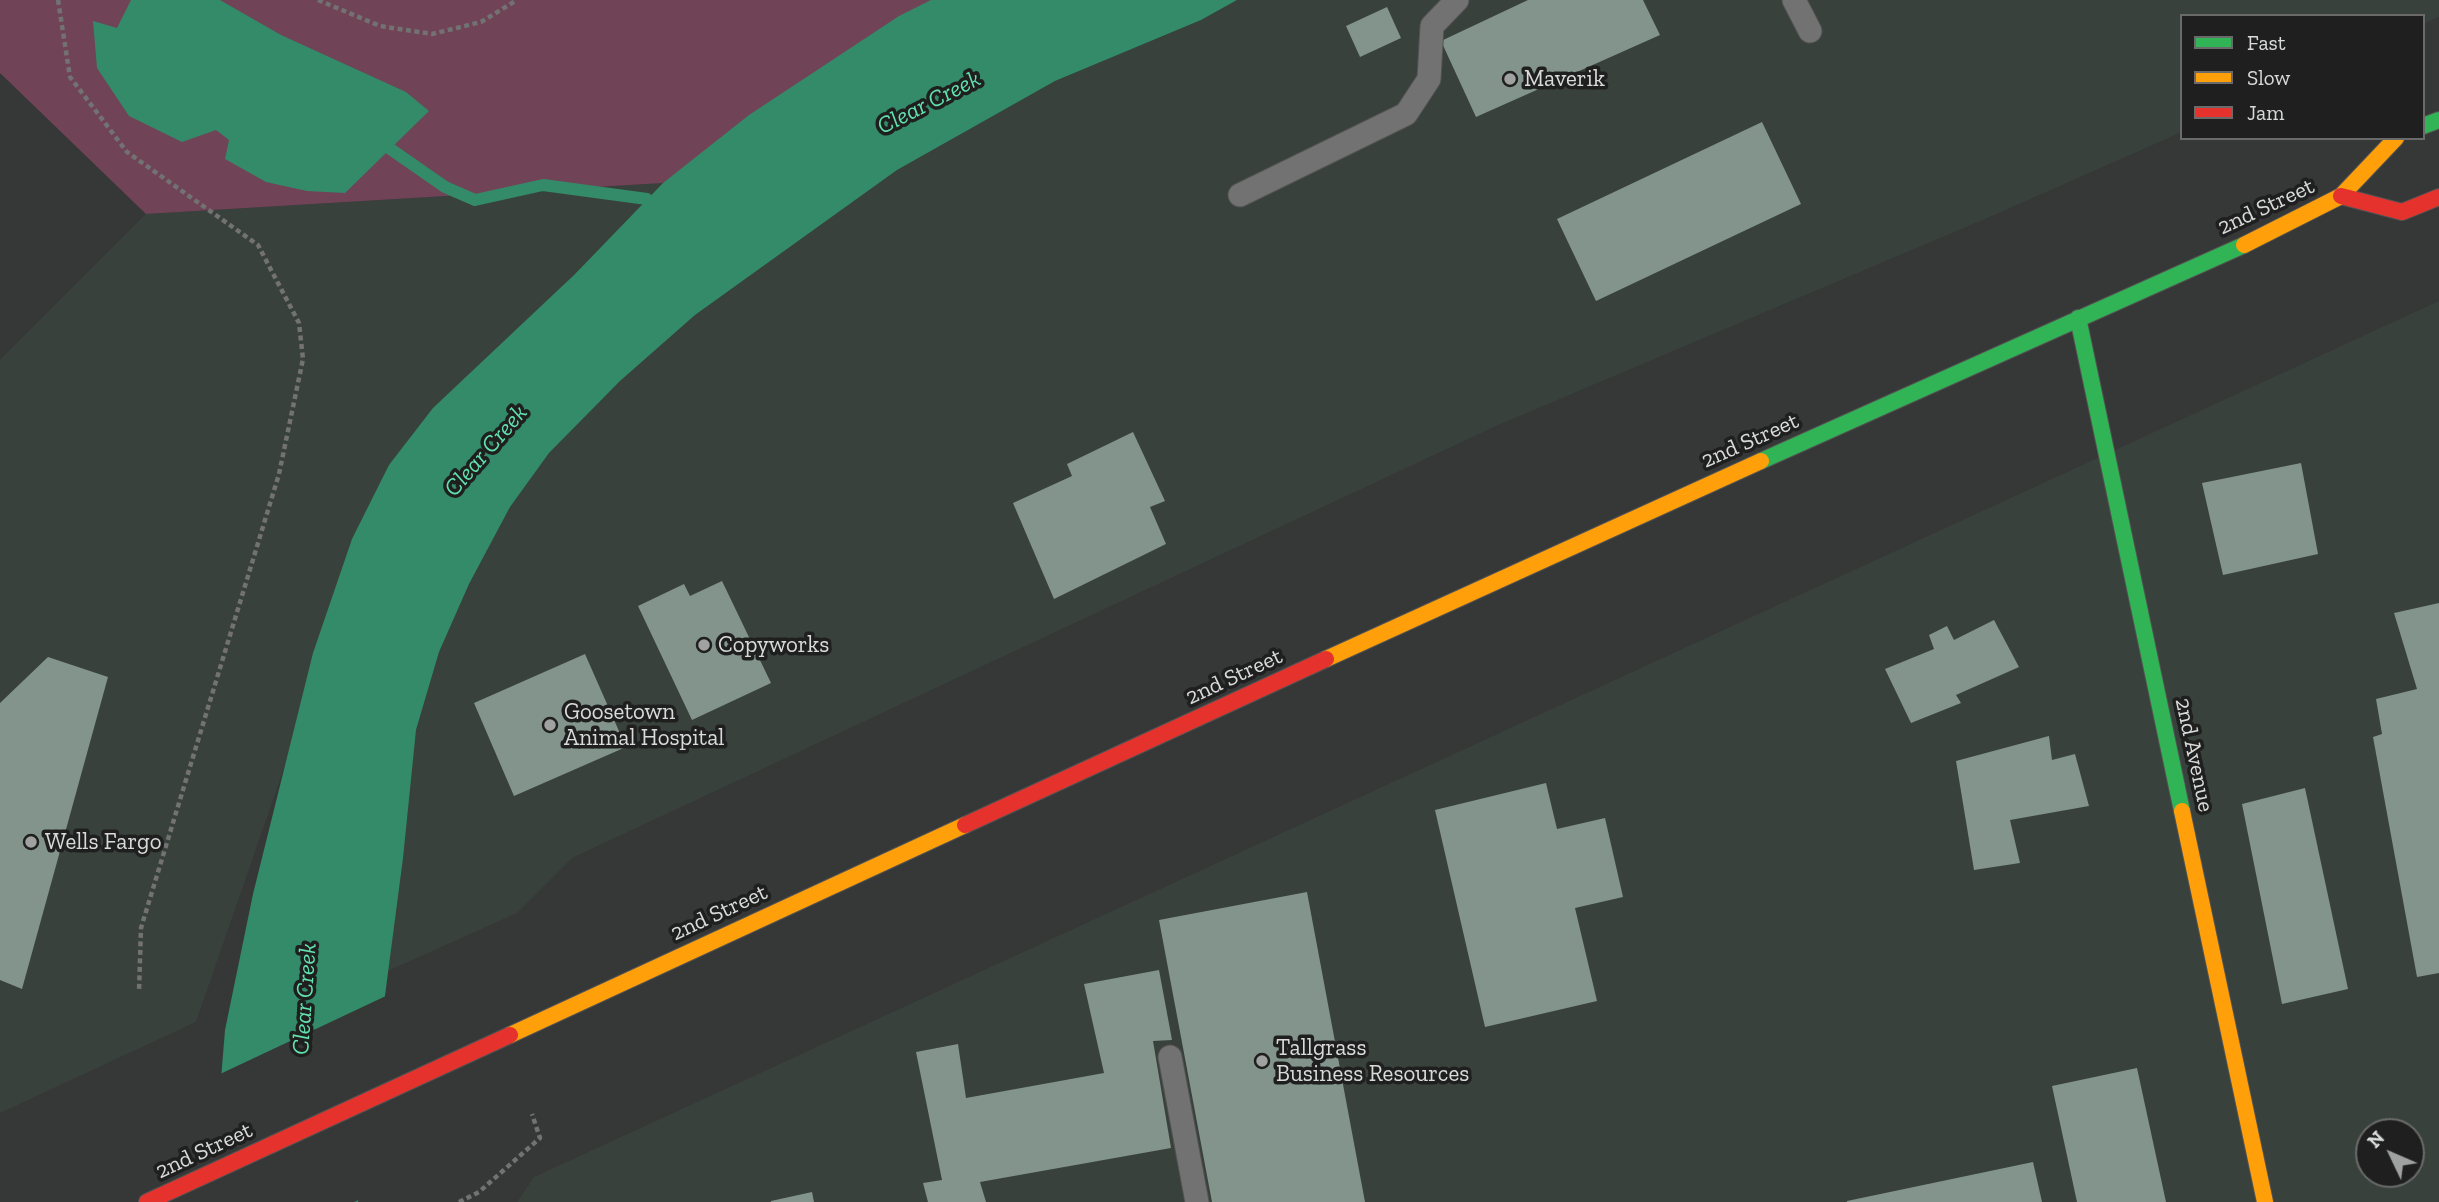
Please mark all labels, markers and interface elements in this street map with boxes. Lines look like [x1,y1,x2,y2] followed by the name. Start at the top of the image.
[2180,14,2425,140] legend
[2247,30,2286,55] text: Fast
[873,65,985,141] water label: Clear Creek
[1524,65,1605,93] place label: Maverik
[2247,65,2290,90] text: Slow
[1502,71,1518,87] marker: Maverik
[2247,100,2284,125] text: Jam
[2213,173,2319,241] street label: 2nd Street
[438,399,534,503] water label: Clear Creek
[1697,407,1803,475] street label: 2nd Street
[718,631,829,659] place label: Copyworks
[696,637,712,653] marker: Copyworks
[1181,643,1287,711] street label: 2nd Street
[2168,696,2220,814] street label: 2nd Avenue
[564,698,724,752] place label: Goosetown Animal Hospital
[542,717,558,733] marker: Goosetown Animal Hospital
[45,828,161,856] place label: Wells Fargo
[23,834,39,850] marker: Wells Fargo
[666,879,772,947] street label: 2nd Street
[287,942,323,1056] water label: Clear Creek
[1276,1034,1469,1088] place label: Tallgrass Business Resources
[1254,1053,1270,1069] marker: Tallgrass Business Resources
[151,1117,257,1185] street label: 2nd Street
[2355,1118,2425,1188] north arrow
[2363,1126,2389,1153] text: N

